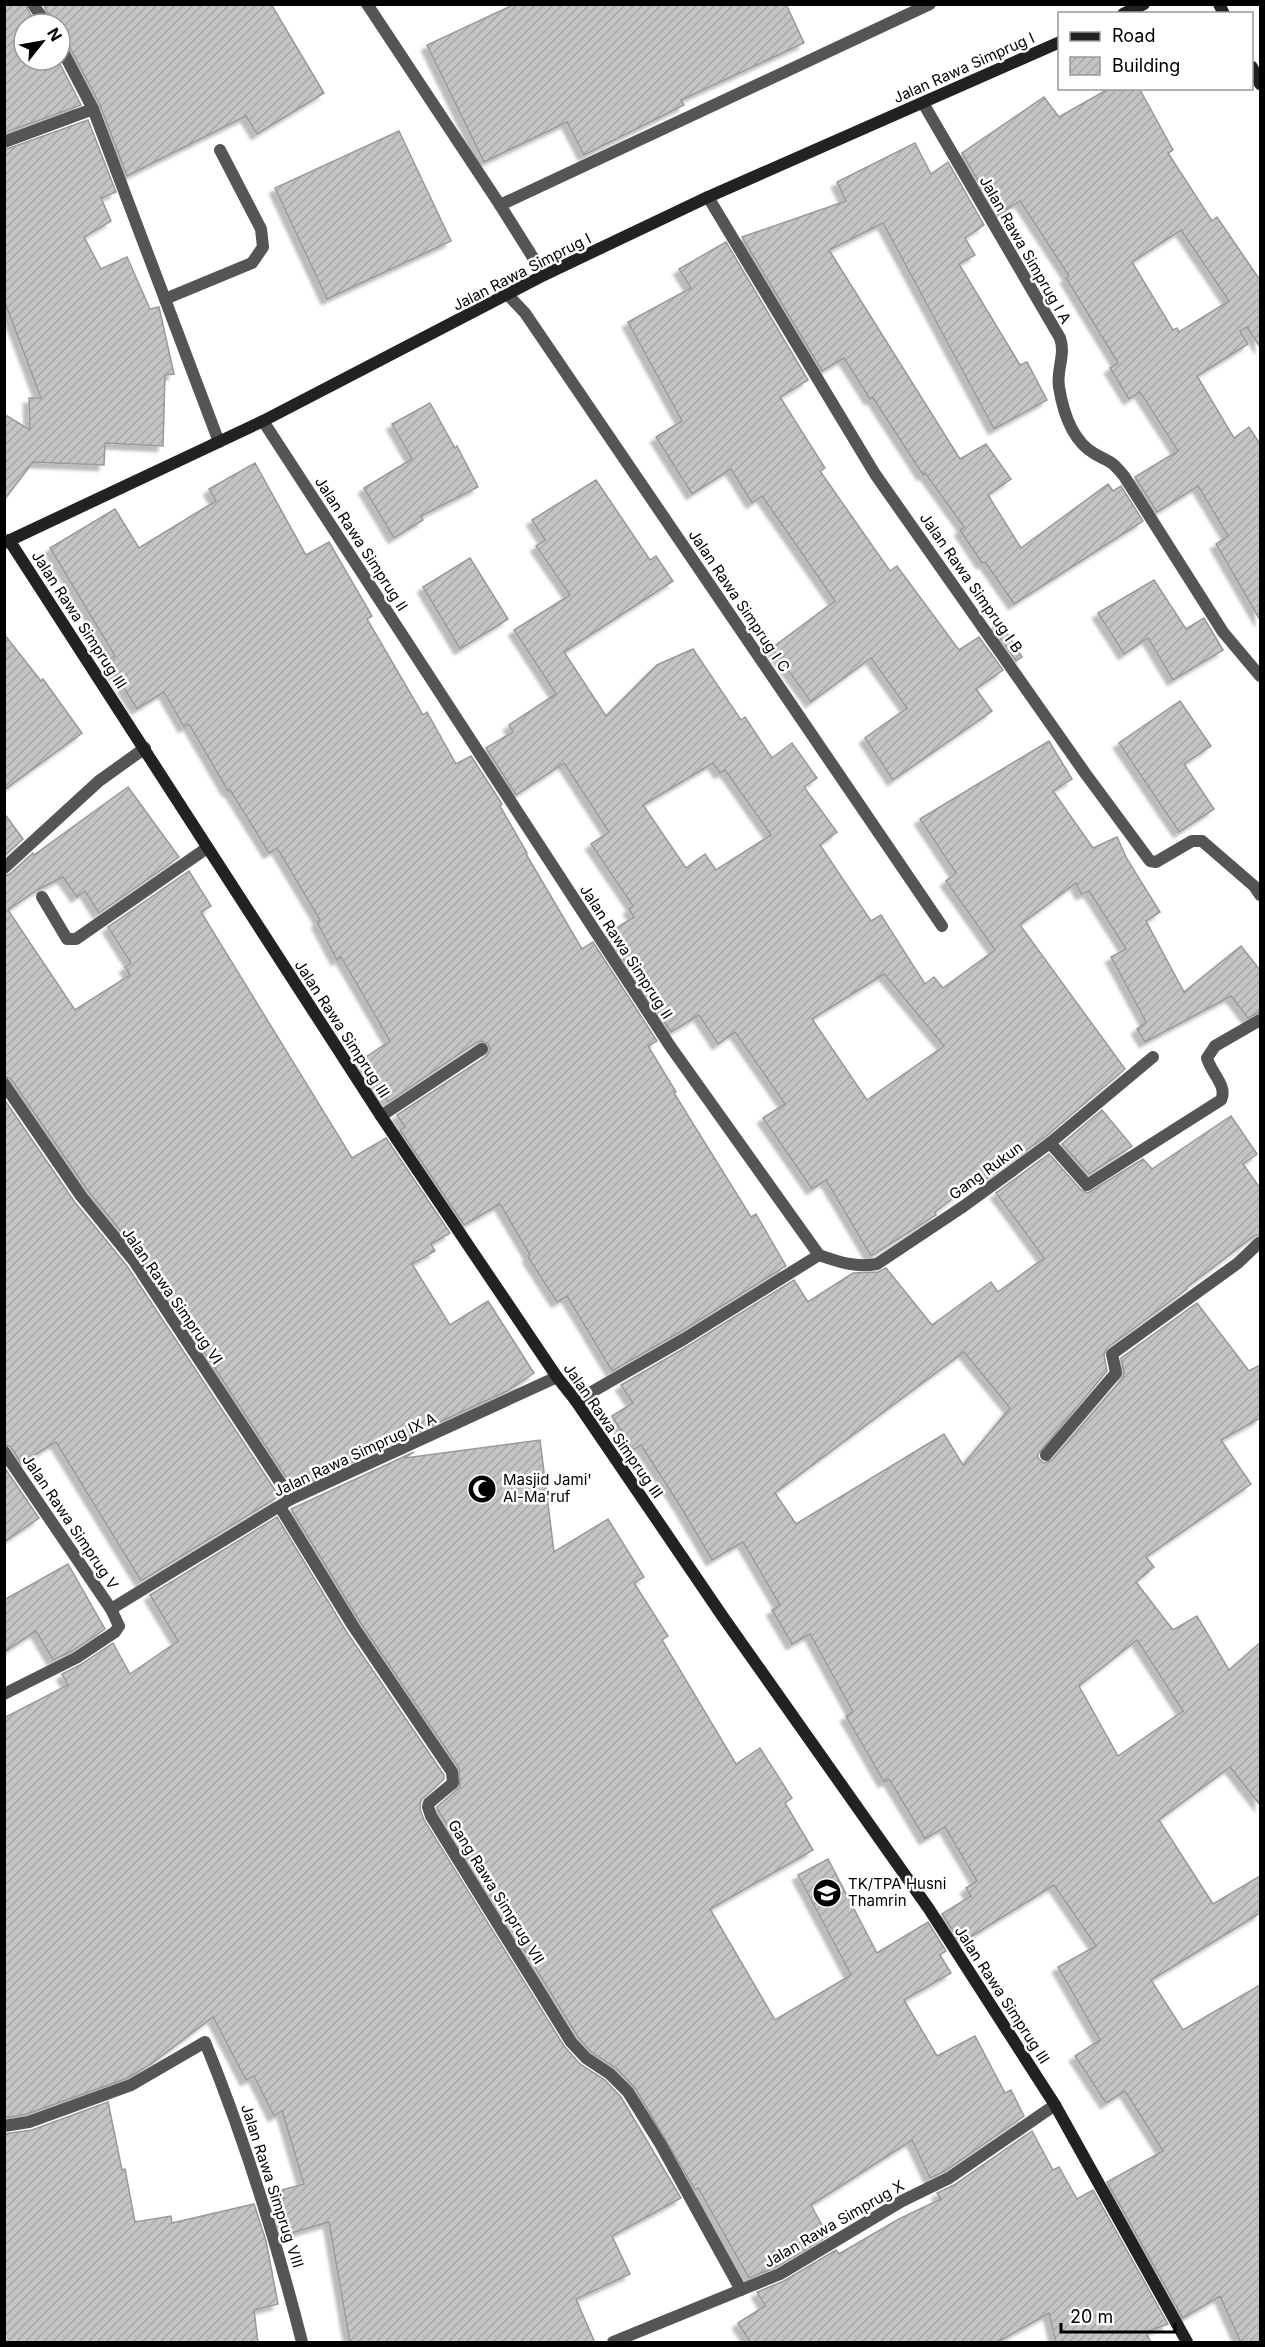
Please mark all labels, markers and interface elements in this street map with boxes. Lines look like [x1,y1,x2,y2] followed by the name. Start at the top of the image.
[12,12,72,72] north arrow
[1058,12,1253,90] legend
[43,24,67,45] text: N
[1112,25,1155,46] text: Road
[890,28,1037,107] street label: Jalan Rawa Simprug I
[1112,55,1180,76] text: Building
[975,173,1075,327] street label: Jalan Rawa Simprug I A
[449,228,594,315] street label: Jalan Rawa Simprug I
[311,473,412,615] street label: Jalan Rawa Simprug II
[916,509,1027,656] street label: Jalan Rawa Simprug I B
[685,526,794,676] street label: Jalan Rawa Simprug I C
[28,547,131,692] street label: Jalan Rawa Simprug III
[576,881,677,1023] street label: Jalan Rawa Simprug II
[291,956,394,1101] street label: Jalan Rawa Simprug III
[945,1138,1026,1204] street label: Gang Rukun
[118,1224,227,1368] street label: Jalan Rawa Simprug VI
[560,1359,667,1502] street label: Jalan Rawa Simprug III
[270,1408,439,1501] street label: Jalan Rawa Simprug IX A
[18,1451,123,1593] street label: Jalan Rawa Simprug V
[503,1470,592,1506] place label: Masjid Jami' Al-Ma'ruf
[466,1473,498,1505] mosque icon: Masjid Jami' Al-Ma'ruf
[444,1816,549,1967] street label: Gang Rawa Simprug VII
[848,1874,946,1910] place label: TK/TPA Husni Thamrin
[811,1877,843,1909] school or university icon: TK/TPA Husni Thamrin
[951,1922,1054,2067] street label: Jalan Rawa Simprug III
[237,2102,308,2270] street label: Jalan Rawa Simprug VIII
[760,2176,907,2271] street label: Jalan Rawa Simprug X
[1061,2296,1175,2334] scale bar
[1070,2306,1113,2327] text: 20 m

